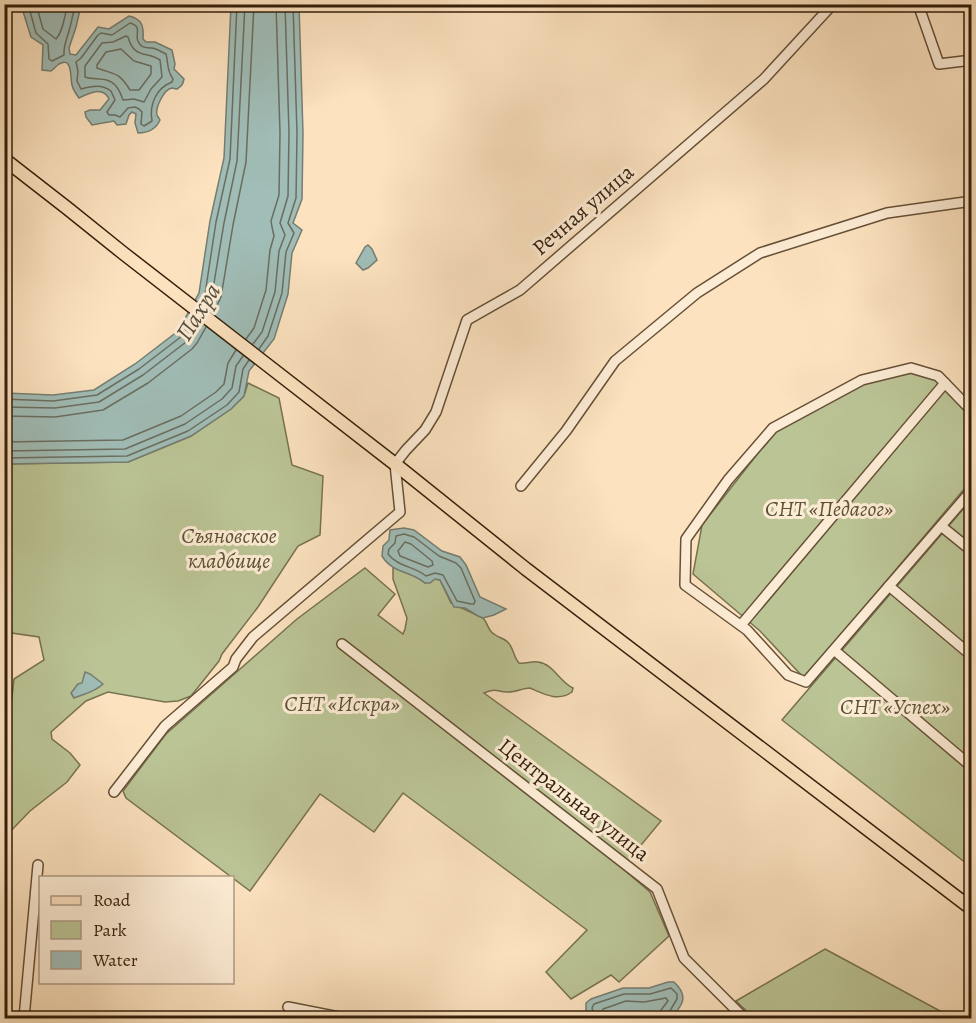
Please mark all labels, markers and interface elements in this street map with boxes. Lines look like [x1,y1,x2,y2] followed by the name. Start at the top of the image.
[526,157,641,263] street label: Речная улица
[168,277,228,347] water label: Пахра
[765,494,893,524] park label: СНТ «Педагог»
[181,521,277,576] park label: Съяновское кладбище
[284,689,400,719] park label: СНТ «Искра»
[840,692,950,722] park label: СНТ «Успех»
[492,731,657,869] street label: Центральная улица
[39,876,234,984] legend
[93,888,131,912] text: Road
[93,918,127,942] text: Park
[92,948,138,972] text: Water

